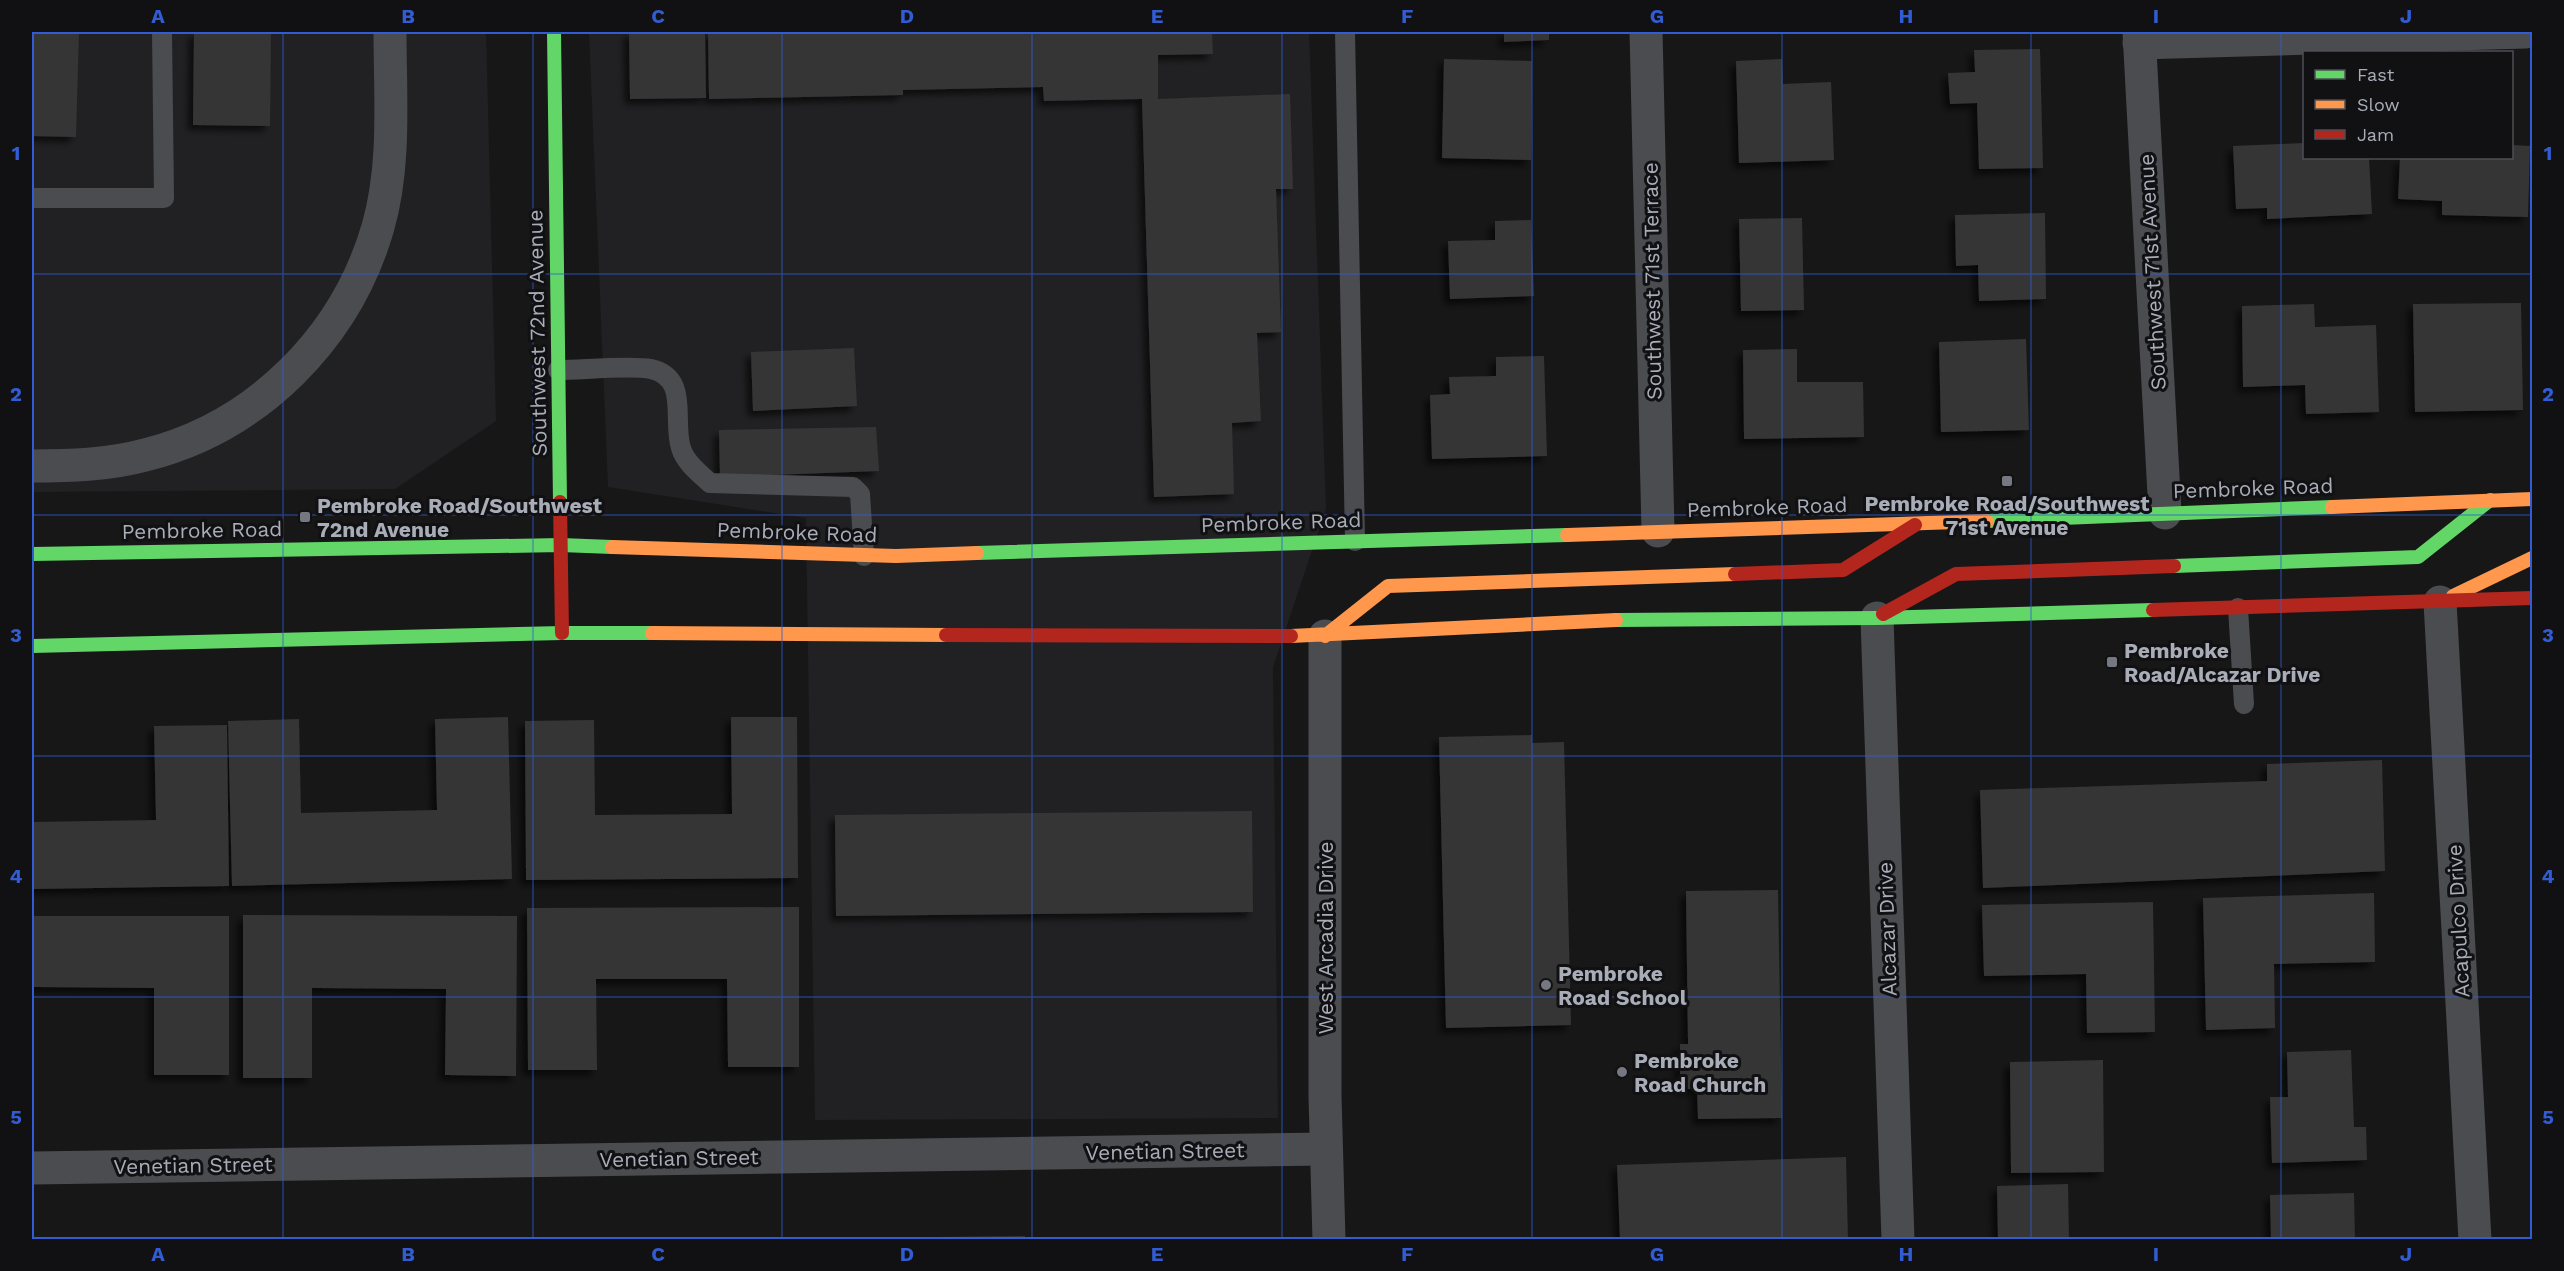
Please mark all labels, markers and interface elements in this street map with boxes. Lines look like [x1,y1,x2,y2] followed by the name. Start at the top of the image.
[151,4,165,28] text: A
[401,4,415,28] text: B
[651,4,665,28] text: C
[900,4,914,28] text: D
[1151,4,1163,28] text: E
[1401,4,1413,28] text: F
[1650,4,1664,28] text: G
[1899,4,1913,28] text: H
[2153,4,2159,28] text: I
[2400,4,2412,28] text: J
[2303,51,2513,159] legend
[2357,64,2395,85] text: Fast
[2357,94,2400,115] text: Slow
[2357,124,2394,145] text: Jam
[12,141,20,165] text: 1
[2544,141,2552,165] text: 1
[2133,153,2171,391] street label: Southwest 71st Avenue
[1637,162,1667,400] street label: Southwest 71st Terrace
[522,209,552,457] street label: Southwest 72nd Avenue
[10,382,22,406] text: 2
[2542,382,2554,406] text: 2
[2172,473,2334,503] street label: Pembroke Road
[2000,474,2014,488] marker: Pembroke Road/Southwest 71st Avenue
[1865,491,2150,540] place label: Pembroke Road/Southwest 71st Avenue
[1686,492,1848,522] street label: Pembroke Road
[317,493,602,542] place label: Pembroke Road/Southwest 72nd Avenue
[1200,507,1362,537] street label: Pembroke Road
[298,510,312,524] marker: Pembroke Road/Southwest 72nd Avenue
[121,516,283,544] street label: Pembroke Road
[716,517,878,547] street label: Pembroke Road
[10,623,22,647] text: 3
[2542,623,2554,647] text: 3
[2124,638,2320,687] place label: Pembroke Road/Alcazar Drive
[2105,655,2119,669] marker: Pembroke Road/Alcazar Drive
[1313,841,1338,1035] street label: West Arcadia Drive
[2441,844,2475,998] street label: Acapulco Drive
[1872,861,1902,997] street label: Alcazar Drive
[10,864,23,888] text: 4
[2542,864,2555,888] text: 4
[1558,961,1687,1010] place label: Pembroke Road School
[1539,978,1553,992] marker: Pembroke Road School
[1634,1048,1766,1097] place label: Pembroke Road Church
[1615,1065,1629,1079] marker: Pembroke Road Church
[10,1105,22,1129] text: 5
[2542,1105,2554,1129] text: 5
[1085,1137,1245,1165] street label: Venetian Street
[599,1144,759,1172] street label: Venetian Street
[113,1151,273,1179] street label: Venetian Street
[151,1242,165,1266] text: A
[401,1242,415,1266] text: B
[651,1242,665,1266] text: C
[900,1242,914,1266] text: D
[1151,1242,1163,1266] text: E
[1401,1242,1413,1266] text: F
[1650,1242,1664,1266] text: G
[1899,1242,1913,1266] text: H
[2153,1242,2159,1266] text: I
[2400,1242,2412,1266] text: J

